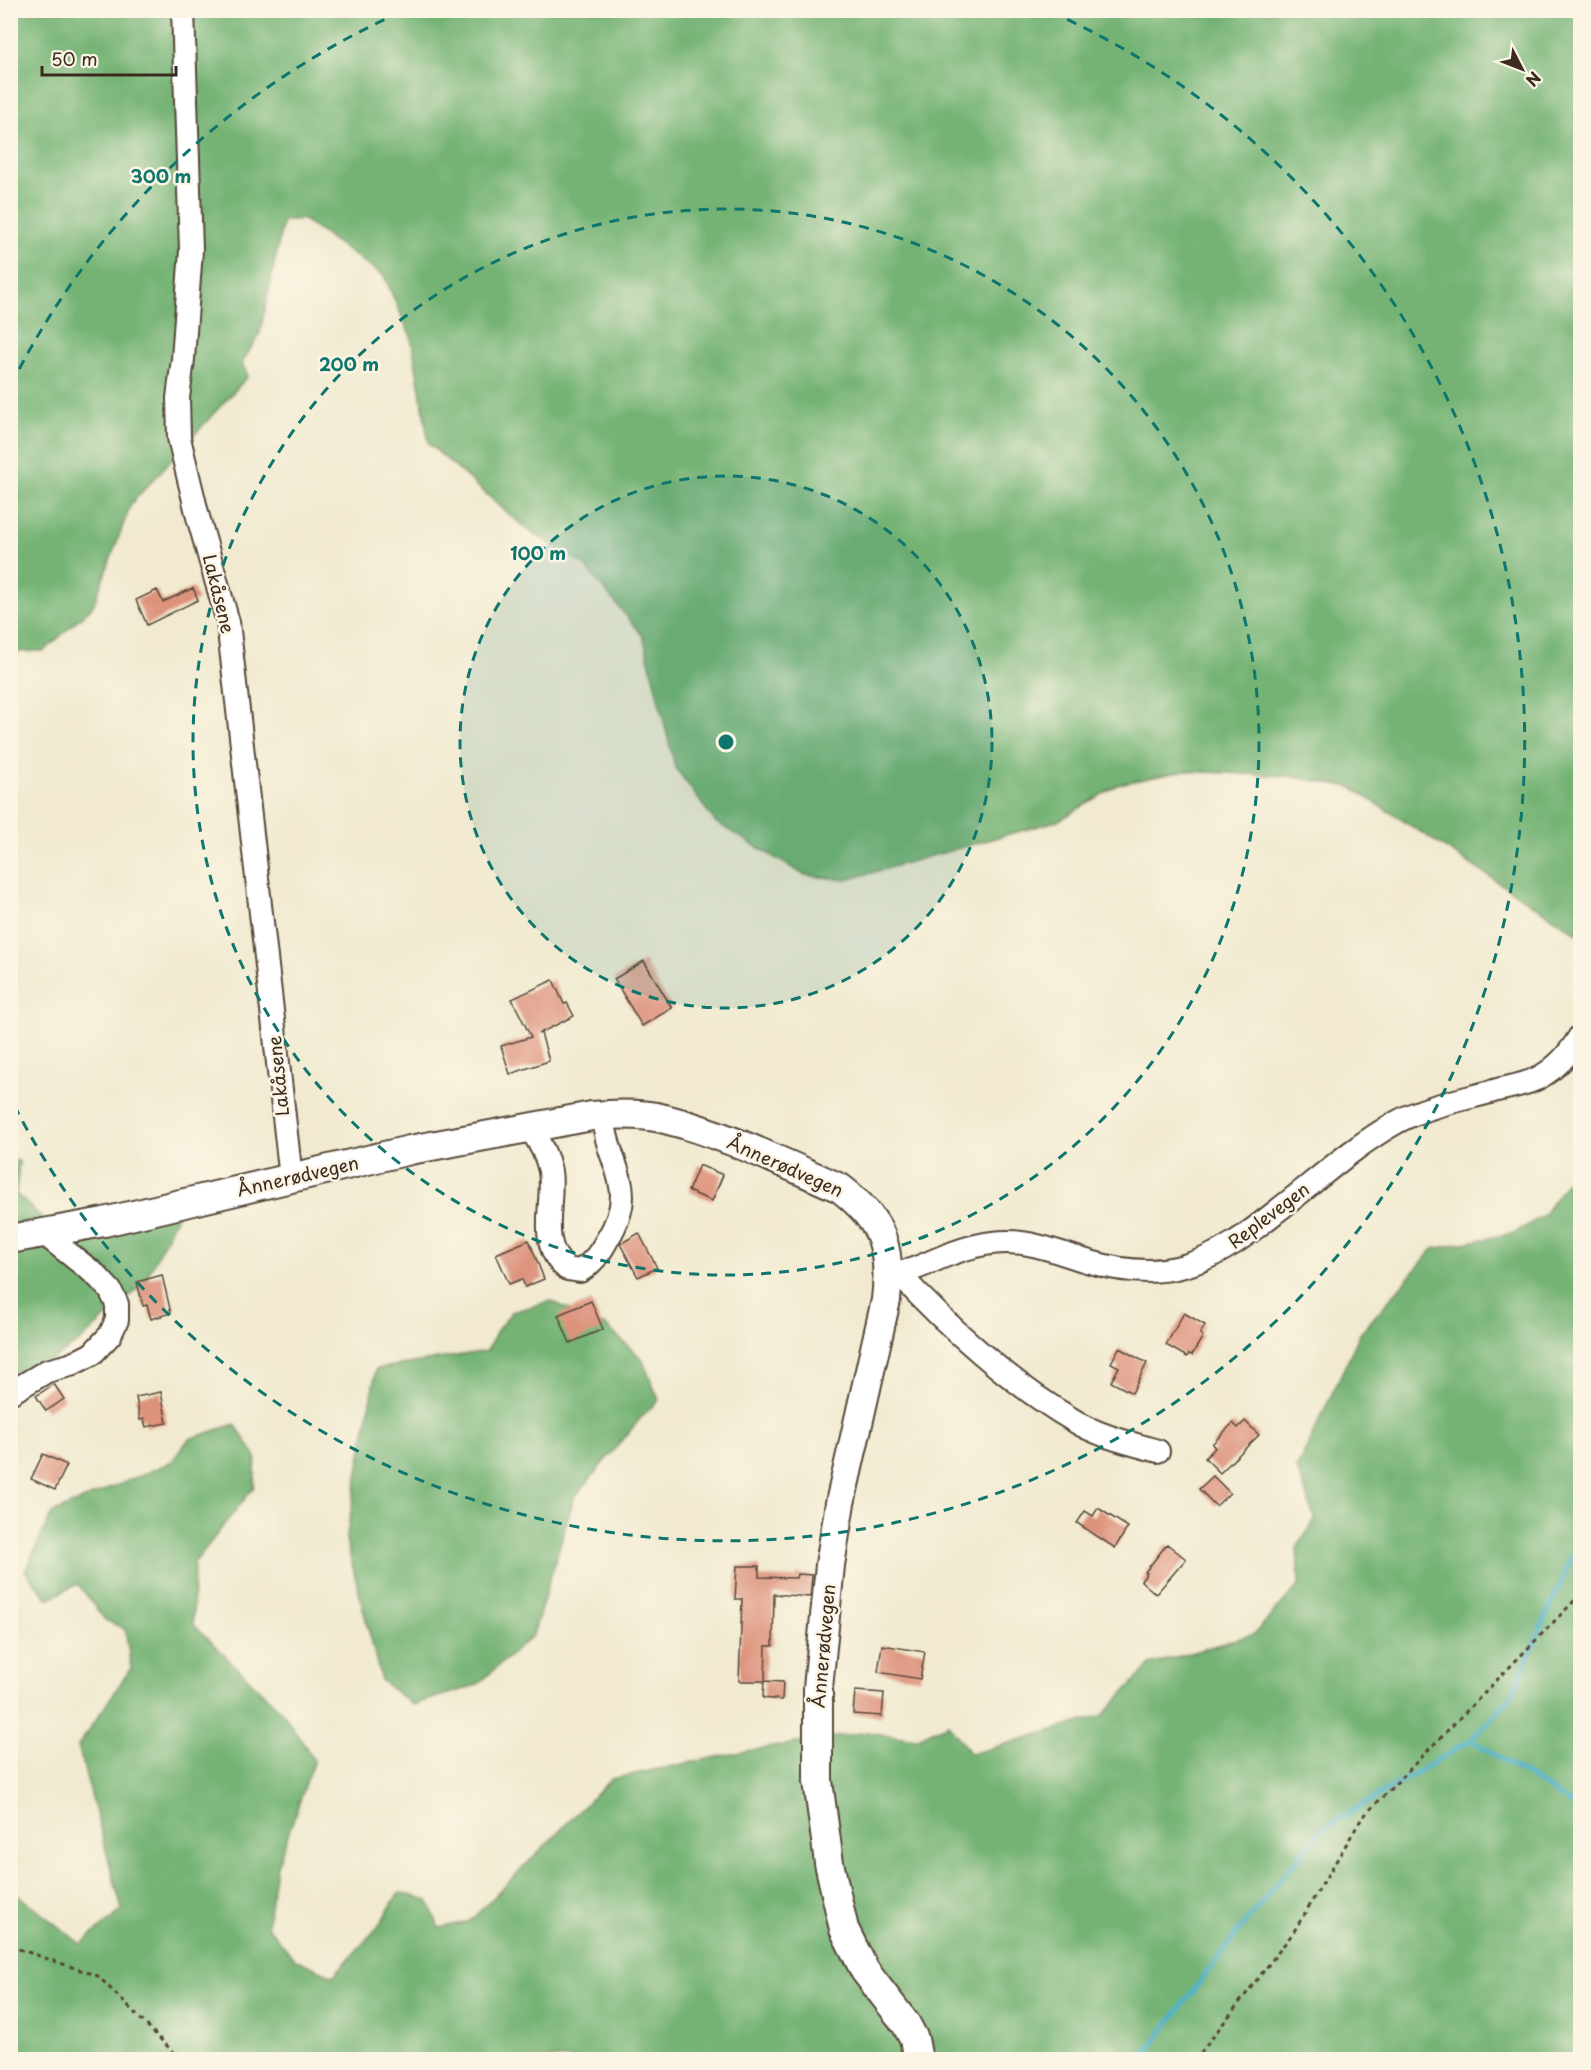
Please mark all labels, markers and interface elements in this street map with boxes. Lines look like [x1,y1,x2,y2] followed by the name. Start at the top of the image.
[42,39,176,77] scale bar
[1492,39,1552,99] north arrow
[51,45,98,72] text: 50 m
[1521,67,1547,92] text: N
[131,162,191,189] text: 300 m
[319,350,379,377] text: 200 m
[510,539,566,566] text: 100 m
[197,551,242,636] street label: Lakåsene
[716,732,736,752] centre of rings
[260,1034,295,1118] street label: Lakåsene
[723,1128,848,1203] street label: Ånnerødvegen
[234,1148,361,1203] street label: Ånnerødvegen
[1222,1175,1314,1254] street label: Replevegen
[804,1583,841,1709] street label: Ånnerødvegen

